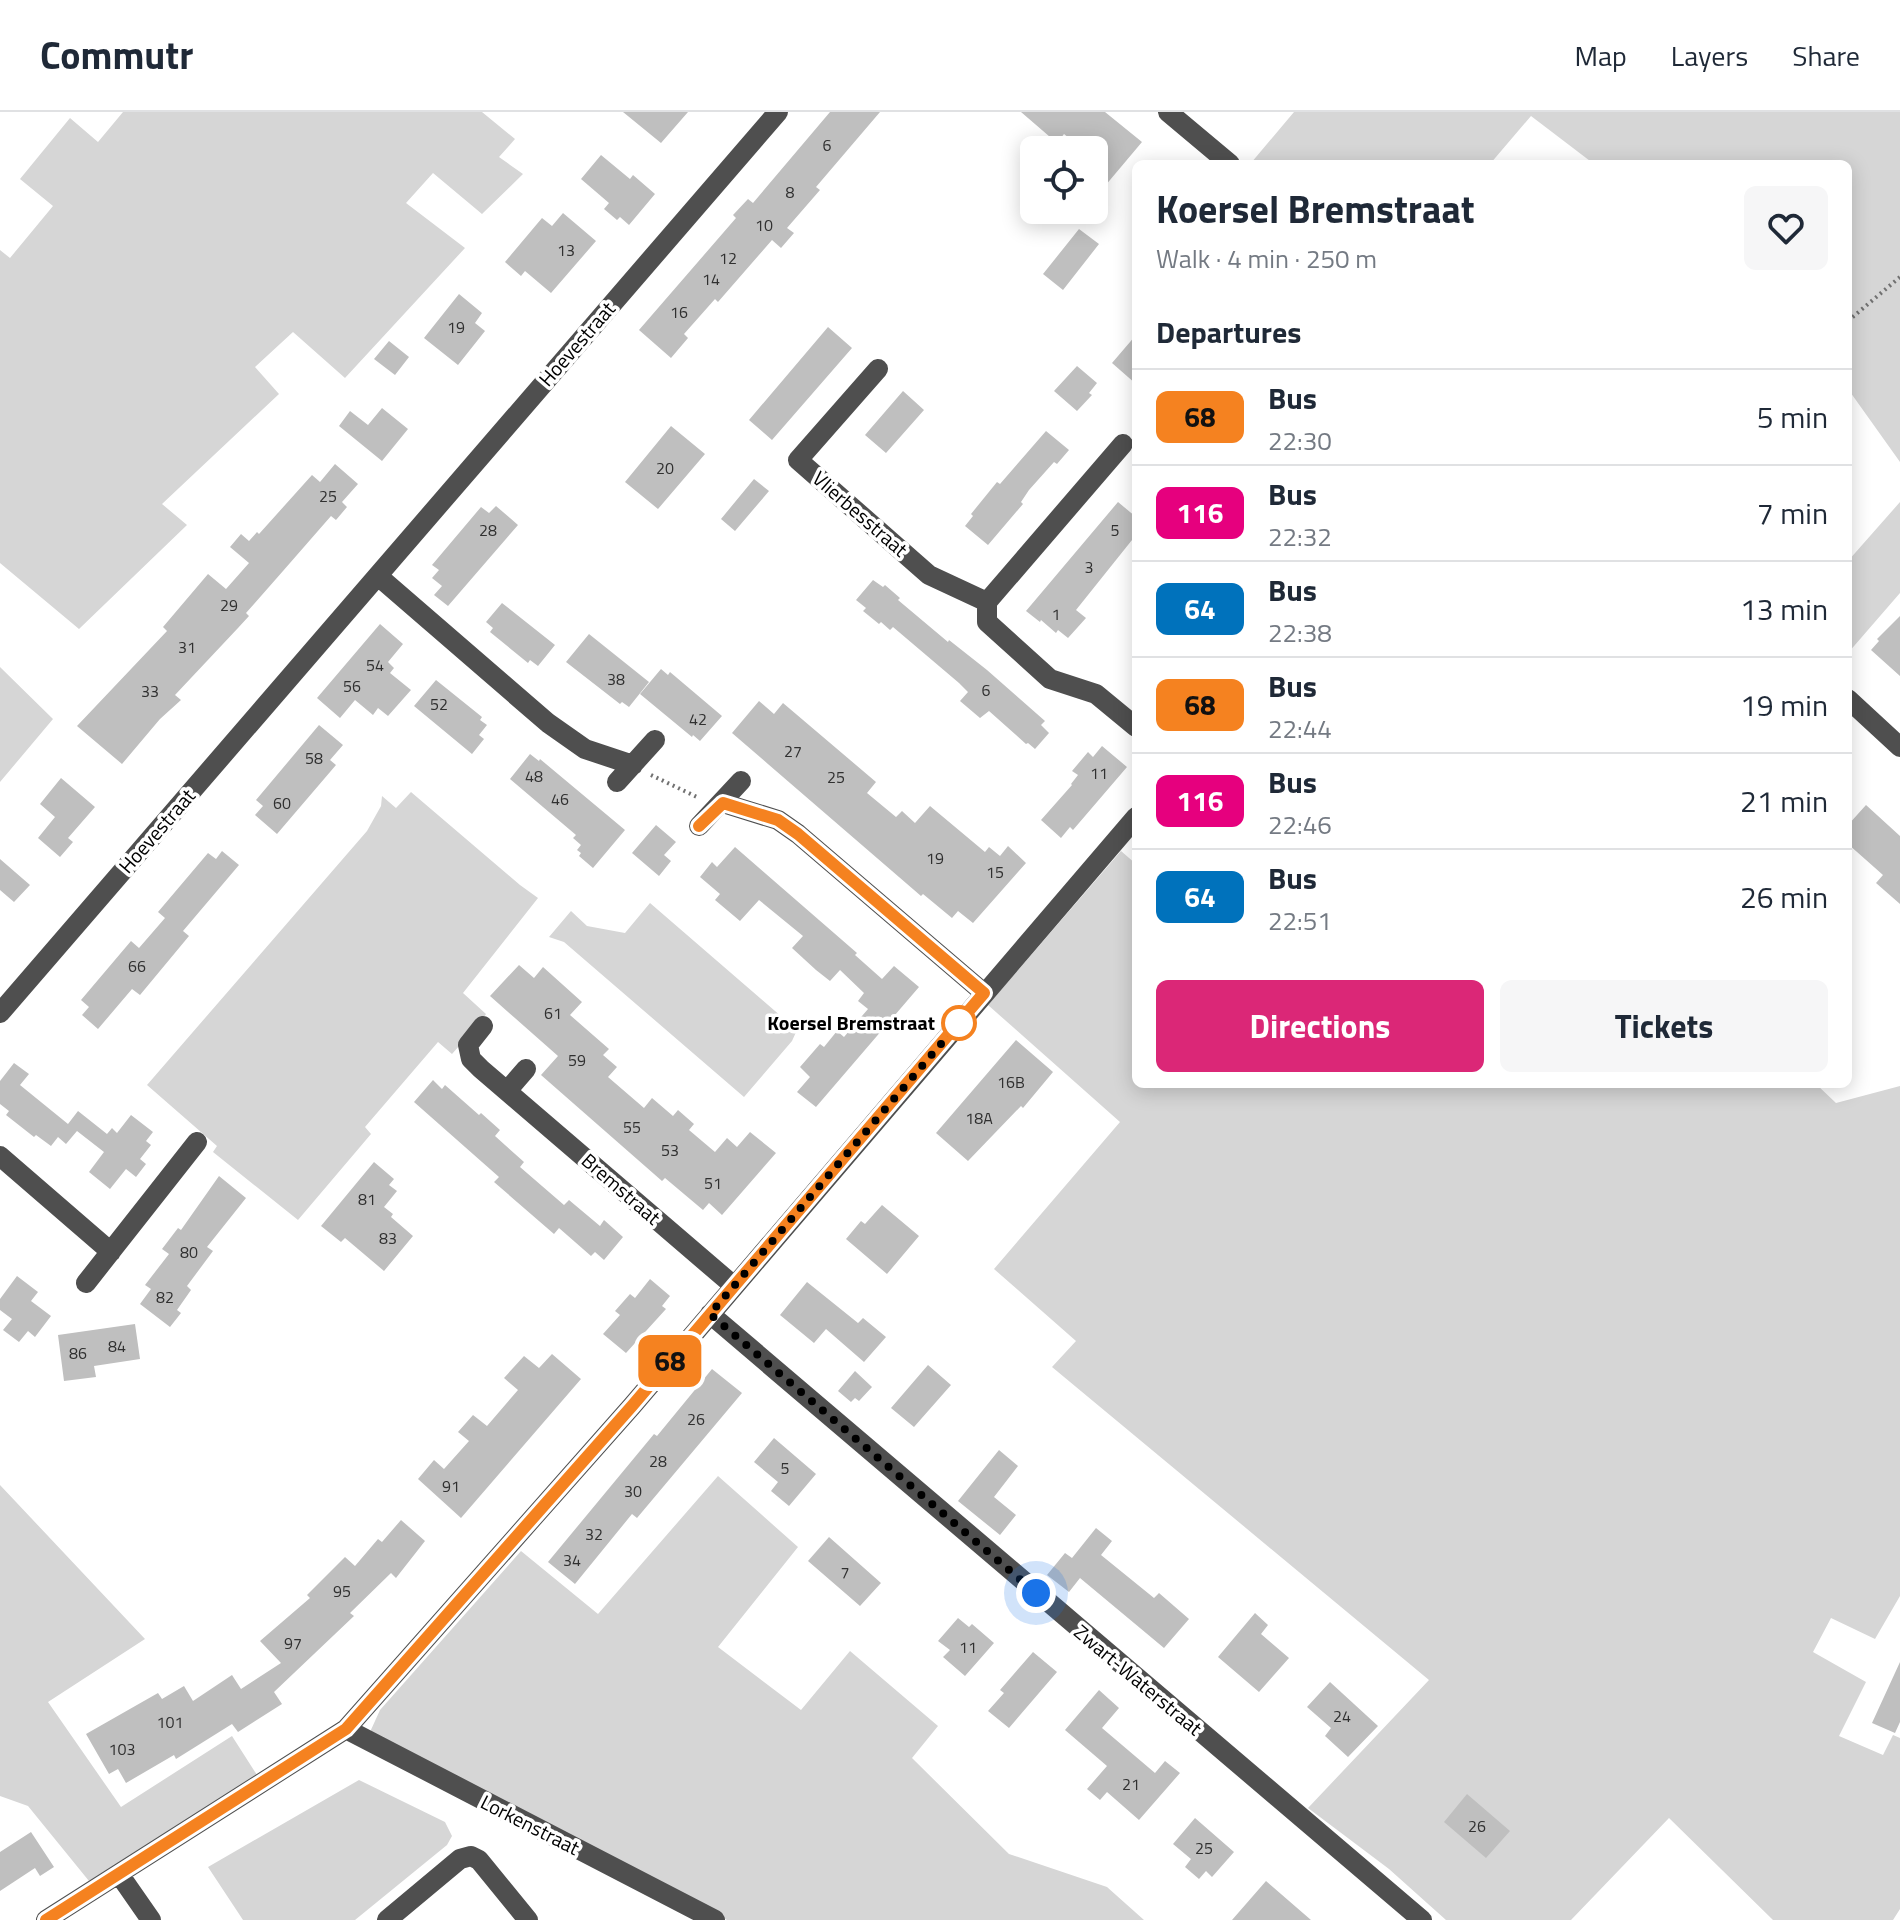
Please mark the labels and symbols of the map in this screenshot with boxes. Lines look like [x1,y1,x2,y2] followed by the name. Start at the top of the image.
[823,133,832,157] house number: 6
[786,180,795,204] house number: 8
[755,213,773,237] house number: 10
[557,238,575,262] house number: 13
[719,246,737,270] house number: 12
[702,267,720,291] house number: 14
[531,294,622,393] street label: Hoevestraat
[670,300,688,324] house number: 16
[447,315,465,339] house number: 19
[656,456,674,480] house number: 20
[806,463,915,564] street label: Vlierbesstraat
[319,484,337,508] house number: 25
[479,518,497,542] house number: 28
[1111,518,1120,542] house number: 5
[1085,555,1093,579] house number: 3
[220,593,238,617] house number: 29
[1052,602,1060,626] house number: 1
[178,635,196,659] house number: 31
[366,653,384,677] house number: 54
[607,667,625,691] house number: 38
[343,674,361,698] house number: 56
[982,678,991,702] house number: 6
[141,679,159,703] house number: 33
[430,692,448,716] house number: 52
[689,707,707,731] house number: 42
[784,739,802,763] house number: 27
[305,746,323,770] house number: 58
[1090,761,1108,785] house number: 11
[525,764,543,788] house number: 48
[827,765,845,789] house number: 25
[111,781,202,880] street label: Hoevestraat
[551,787,569,811] house number: 46
[273,791,291,815] house number: 60
[926,846,944,870] house number: 19
[986,860,1004,884] house number: 15
[128,954,146,978] house number: 66
[544,1001,562,1025] house number: 61
[942,1006,976,1040] marker: Koersel Bremstraat
[767,1007,935,1038] place label: Koersel Bremstraat
[568,1048,586,1072] house number: 59
[997,1070,1025,1094] house number: 16B
[965,1106,993,1130] house number: 18A
[623,1115,641,1139] house number: 55
[661,1138,679,1162] house number: 53
[575,1145,668,1232] street label: Bremstraat
[704,1171,722,1195] house number: 51
[358,1187,376,1211] house number: 81
[379,1226,397,1250] house number: 83
[180,1240,198,1264] house number: 80
[156,1285,174,1309] house number: 82
[108,1334,126,1358] house number: 84
[634,1335,706,1387] line badge: 68
[69,1341,87,1365] house number: 86
[687,1407,705,1431] house number: 26
[649,1449,667,1473] house number: 28
[781,1456,790,1480] house number: 5
[442,1474,460,1498] house number: 91
[624,1479,642,1503] house number: 30
[585,1522,603,1546] house number: 32
[563,1548,581,1572] house number: 34
[841,1560,849,1584] house number: 7
[1016,1573,1056,1613] your location
[333,1579,351,1603] house number: 95
[1067,1617,1209,1743] street label: Zwart-Waterstraat
[284,1631,302,1655] house number: 97
[959,1635,977,1659] house number: 11
[1333,1704,1351,1728] house number: 24
[157,1710,183,1734] house number: 101
[109,1737,135,1761] house number: 103
[1122,1772,1140,1796] house number: 21
[475,1786,585,1863] street label: Lorkenstraat
[1468,1814,1486,1838] house number: 26
[1195,1836,1213,1860] house number: 25

